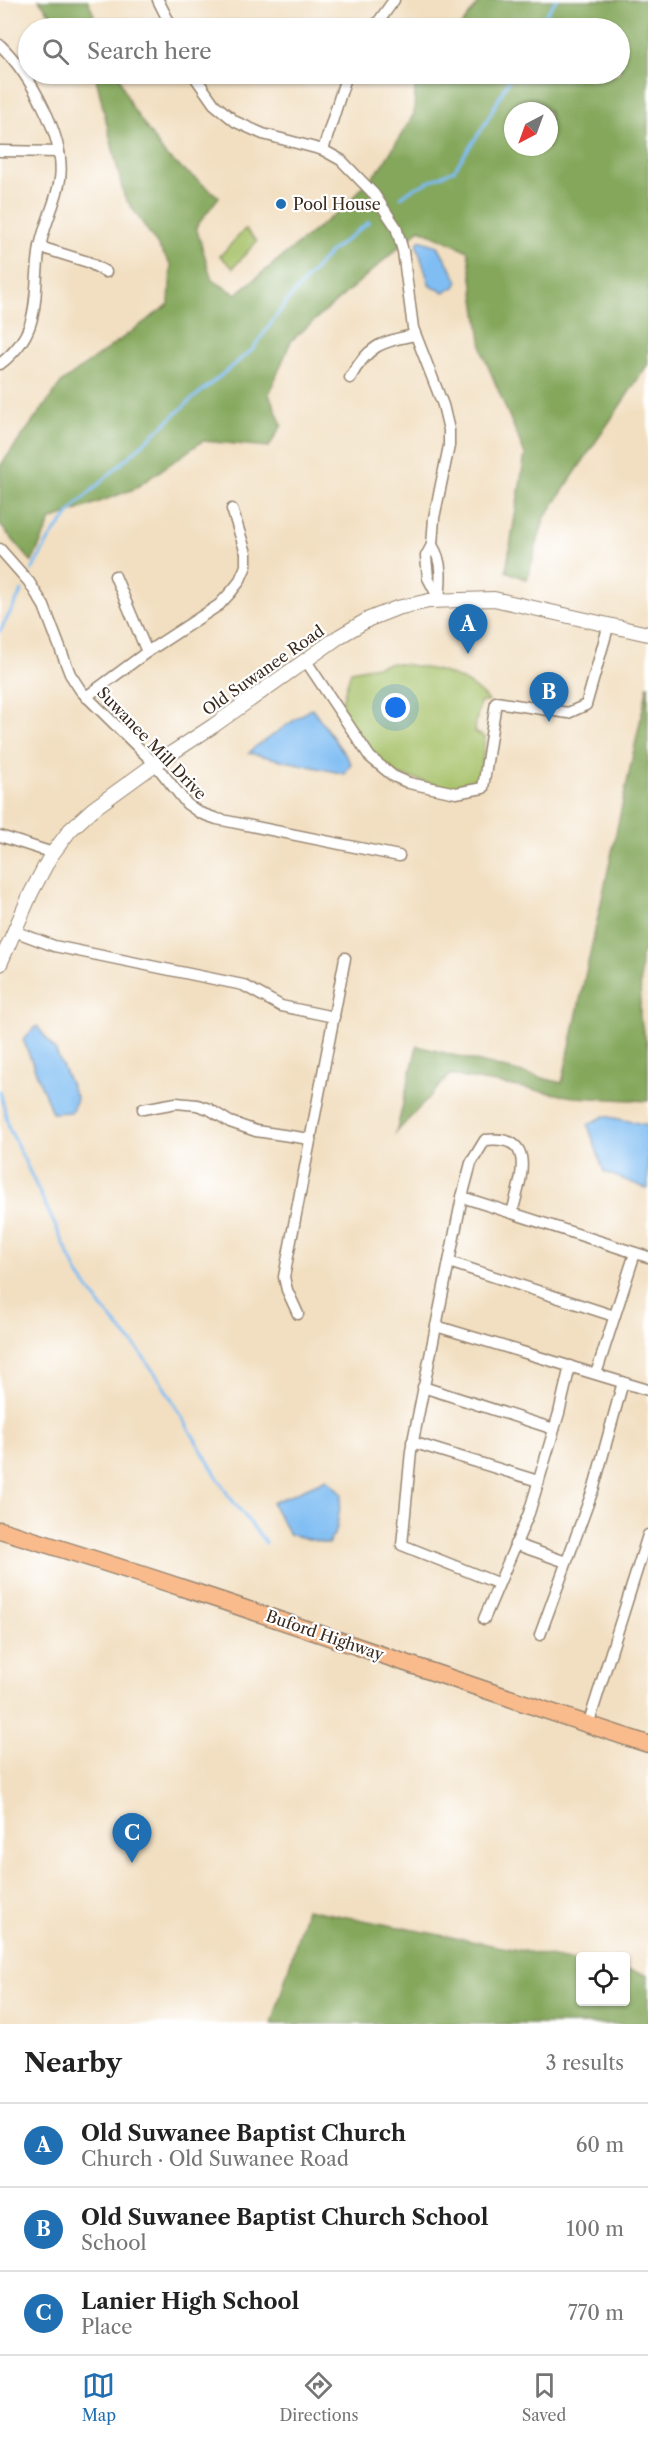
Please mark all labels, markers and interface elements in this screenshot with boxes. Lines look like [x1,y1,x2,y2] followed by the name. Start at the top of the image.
[18,18,630,84] search box
[39,35,72,68] icon: search
[87,38,212,65] text: Search here
[504,102,558,156] north arrow
[293,194,381,214] place label: Pool House
[274,197,288,211] marker: Pool House
[448,604,488,654] pin: A
[198,620,328,720] street label: Old Suwanee Road
[530,672,568,722] pin: B
[93,682,211,804] street label: Suwanee Mill Drive
[381,693,410,722] your location
[263,1605,388,1665] street label: Buford Highway
[112,1814,152,1863] pin: C
[576,1952,630,2006] map controls
[576,1952,630,2006] button: locate
[24,2047,122,2079] text: Nearby
[546,2051,624,2075] text: 3 results
[81,2120,406,2147] text: Old Suwanee Baptist Church
[36,2133,51,2157] text: A
[576,2133,624,2157] text: 60 m
[81,2147,349,2171] text: Church · Old Suwanee Road
[81,2204,489,2231] text: Old Suwanee Baptist Church School
[36,2217,51,2241] text: B
[566,2217,624,2241] text: 100 m
[81,2231,146,2255] text: School
[81,2288,299,2315] text: Lanier High School
[35,2301,52,2325] text: C
[568,2301,624,2325] text: 770 m
[81,2315,132,2339] text: Place
[82,2369,116,2425] tab: Map
[279,2369,358,2425] tab: Directions
[522,2369,566,2425] tab: Saved

